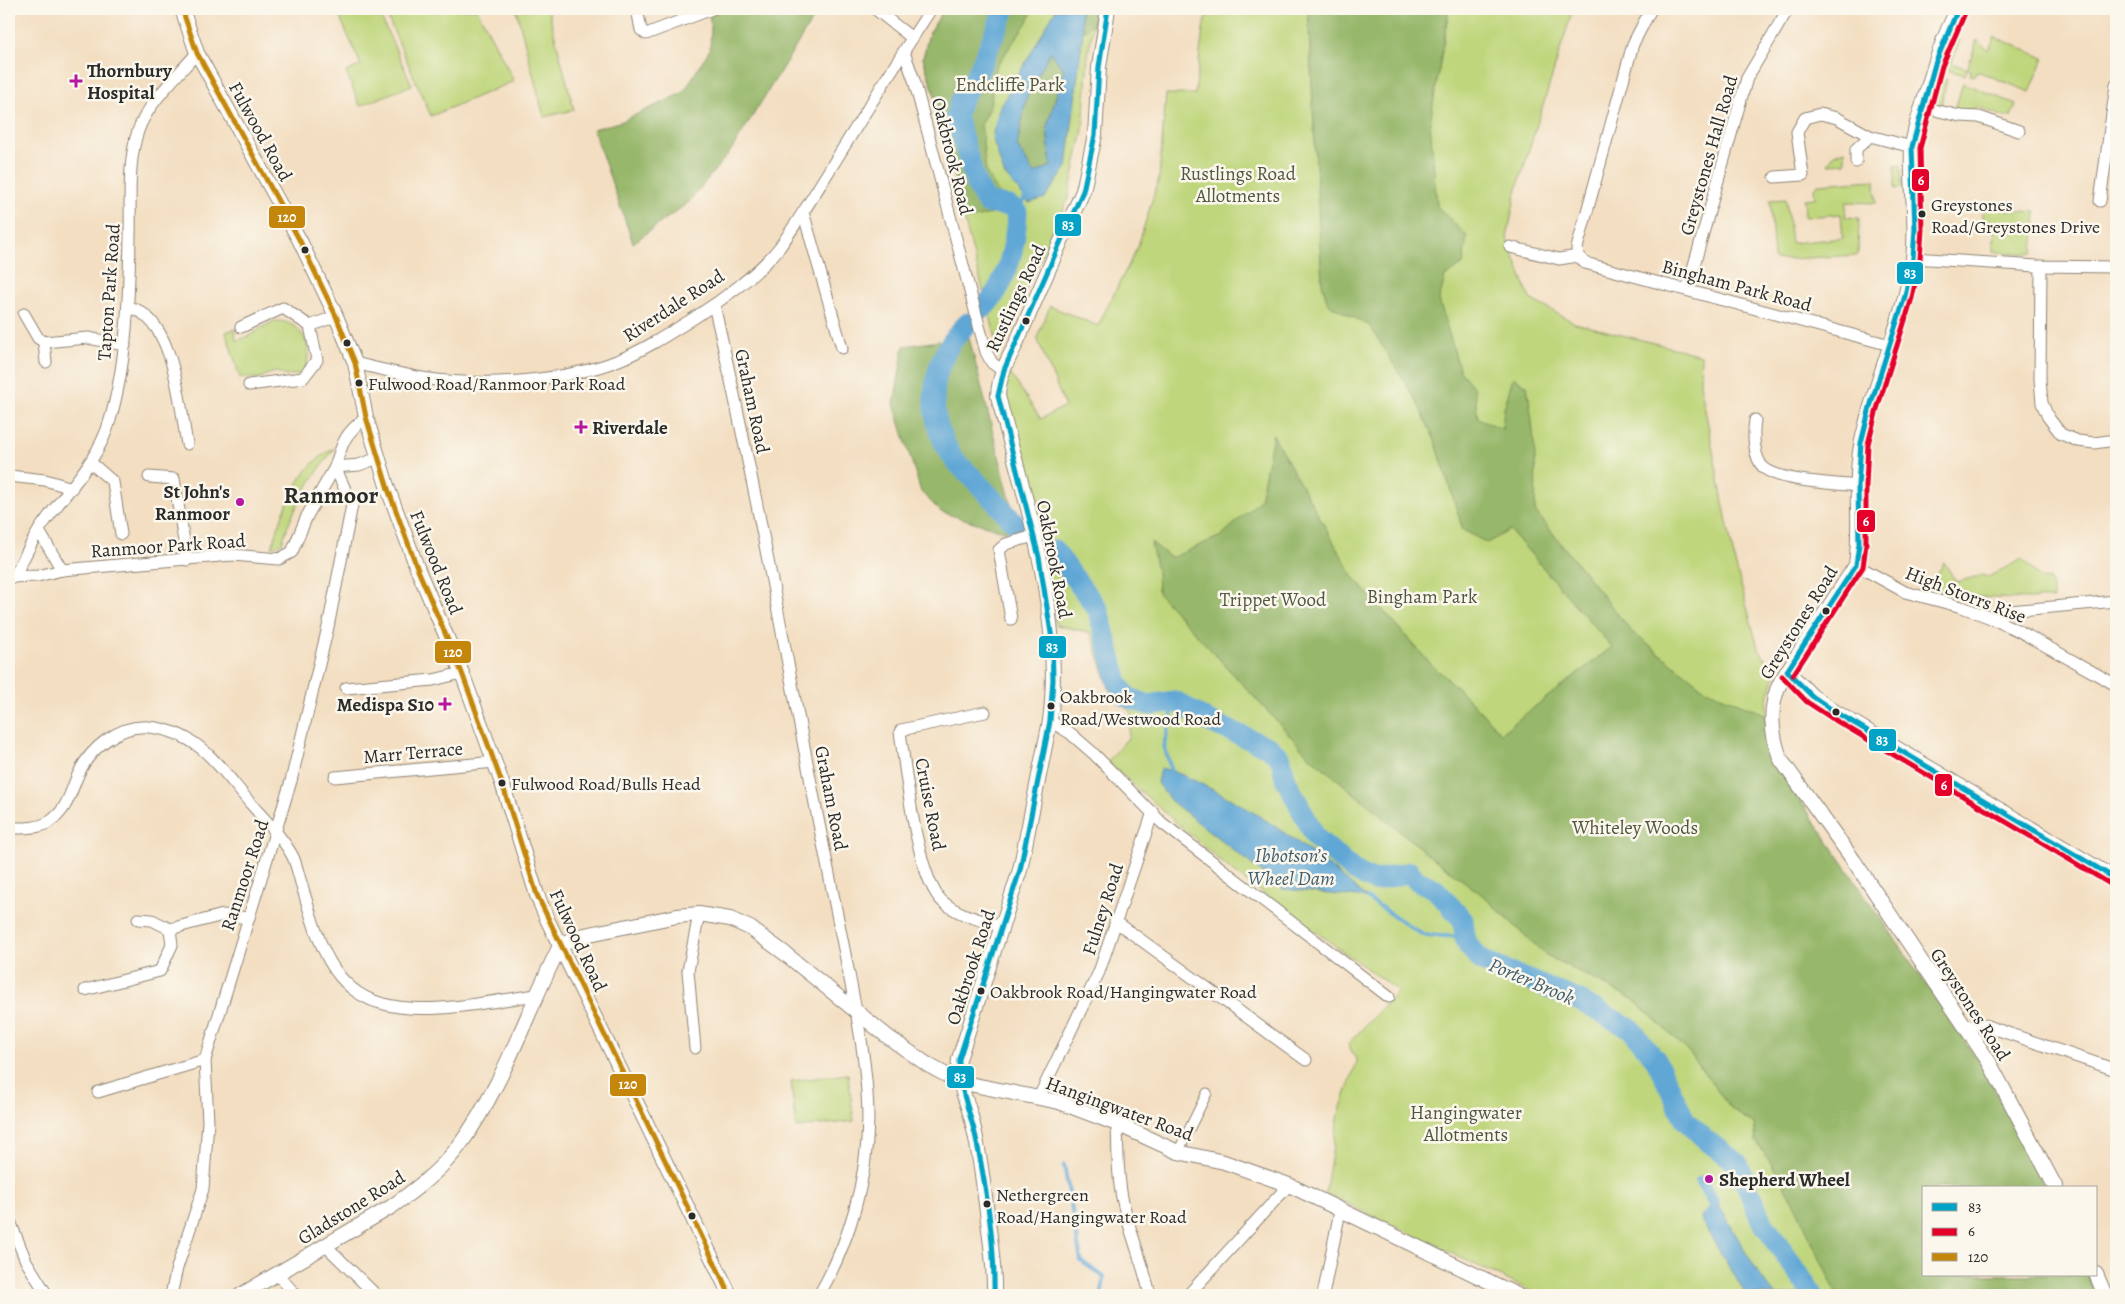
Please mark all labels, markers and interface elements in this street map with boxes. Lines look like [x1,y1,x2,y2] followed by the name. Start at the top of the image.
[87,58,173,106] place label: Thornbury Hospital
[1674,71,1744,238] street label: Greystones Hall Road
[956,72,1065,98] park label: Endcliffe Park
[69,74,83,88] marker: Thornbury Hospital
[222,77,299,187] street label: Fulwood Road
[925,95,979,218] street label: Oakbrook Road
[1180,161,1297,209] park label: Rustlings Road Allotments
[1911,168,1930,192] line badge: 6
[1918,171,1925,190] text: 6
[1931,193,2100,239] place label: Greystones Road/Greystones Drive
[268,205,306,229] line badge: 120
[278,208,296,227] text: 120
[1917,209,1927,219] marker: Greystones Road/Greystones Drive
[1054,213,1082,237] line badge: 83
[1062,216,1074,235] text: 83
[91,222,127,361] street label: Tapton Park Road
[980,240,1053,357] street label: Rustlings Road
[300,245,310,255] unlabelled marker
[1659,253,1815,319] street label: Bingham Park Road
[1896,261,1924,285] line badge: 83
[618,263,730,348] street label: Riverdale Road
[1904,264,1916,283] text: 83
[1021,316,1031,326] unlabelled marker
[342,338,352,348] unlabelled marker
[728,346,776,457] street label: Graham Road
[368,372,626,396] place label: Fulwood Road/Ranmoor Park Road
[354,378,364,388] marker: Fulwood Road/Ranmoor Park Road
[592,415,668,441] place label: Riverdale
[574,420,588,434] marker: Riverdale
[155,479,230,527] place label: St John's Ranmoor
[284,479,379,511] district label: Ranmoor
[234,496,246,508] marker: St John's Ranmoor
[1030,498,1078,621] street label: Oakbrook Road
[403,506,469,619] street label: Fulwood Road
[1856,509,1876,533] line badge: 6
[1863,512,1870,531] text: 6
[90,528,247,564] street label: Ranmoor Park Road
[1753,560,1845,684] street label: Greystones Road
[1901,560,2030,630] street label: High Storrs Rise
[1367,584,1478,610] park label: Bingham Park
[1220,587,1327,613] park label: Trippet Wood
[1821,606,1831,616] unlabelled marker
[1038,635,1067,659] line badge: 83
[1046,638,1058,657] text: 83
[434,640,472,664] line badge: 120
[444,643,462,662] text: 120
[1060,685,1221,731] place label: Oakbrook Road/Westwood Road
[337,692,434,718] place label: Medispa S10
[438,697,452,711] marker: Medispa S10
[1046,701,1056,711] marker: Oakbrook Road/Westwood Road
[1831,707,1841,717] unlabelled marker
[1868,728,1897,752] line badge: 83
[1876,731,1888,750] text: 83
[362,736,464,770] street label: Marr Terrace
[808,743,854,854] street label: Graham Road
[908,756,952,854] street label: Cruise Road
[511,772,701,796] place label: Fulwood Road/Bulls Head
[1934,773,1953,797] line badge: 6
[1941,776,1948,795] text: 6
[497,778,507,788] marker: Fulwood Road/Bulls Head
[215,815,275,934] street label: Ranmoor Road
[1571,815,1698,841] park label: Whiteley Woods
[1247,842,1335,892] water label: Ibbotson’s Wheel Dam
[1076,859,1130,959] street label: Fulney Road
[543,885,613,997] street label: Fulwood Road
[940,906,1002,1028] street label: Oakbrook Road
[1924,943,2017,1067] street label: Greystones Road
[1485,951,1579,1012] water label: Porter Brook
[990,980,1257,1004] place label: Oakbrook Road/Hangingwater Road
[976,986,986,996] marker: Oakbrook Road/Hangingwater Road
[946,1065,975,1089] line badge: 83
[954,1068,966,1087] text: 83
[1042,1070,1198,1148] street label: Hangingwater Road
[609,1073,647,1097] line badge: 120
[619,1075,637,1094] text: 120
[1410,1100,1522,1148] park label: Hangingwater Allotments
[293,1164,411,1251] street label: Gladstone Road
[1719,1167,1850,1193] place label: Shepherd Wheel
[1703,1173,1715,1185] marker: Shepherd Wheel
[996,1183,1187,1229] place label: Nethergreen Road/Hangingwater Road
[1922,1186,2098,1276] legend
[1968,1197,1982,1217] text: 83
[982,1199,992,1209] marker: Nethergreen Road/Hangingwater Road
[687,1211,697,1221] unlabelled marker
[1968,1221,1975,1241] text: 6
[1968,1247,1988,1267] text: 120

